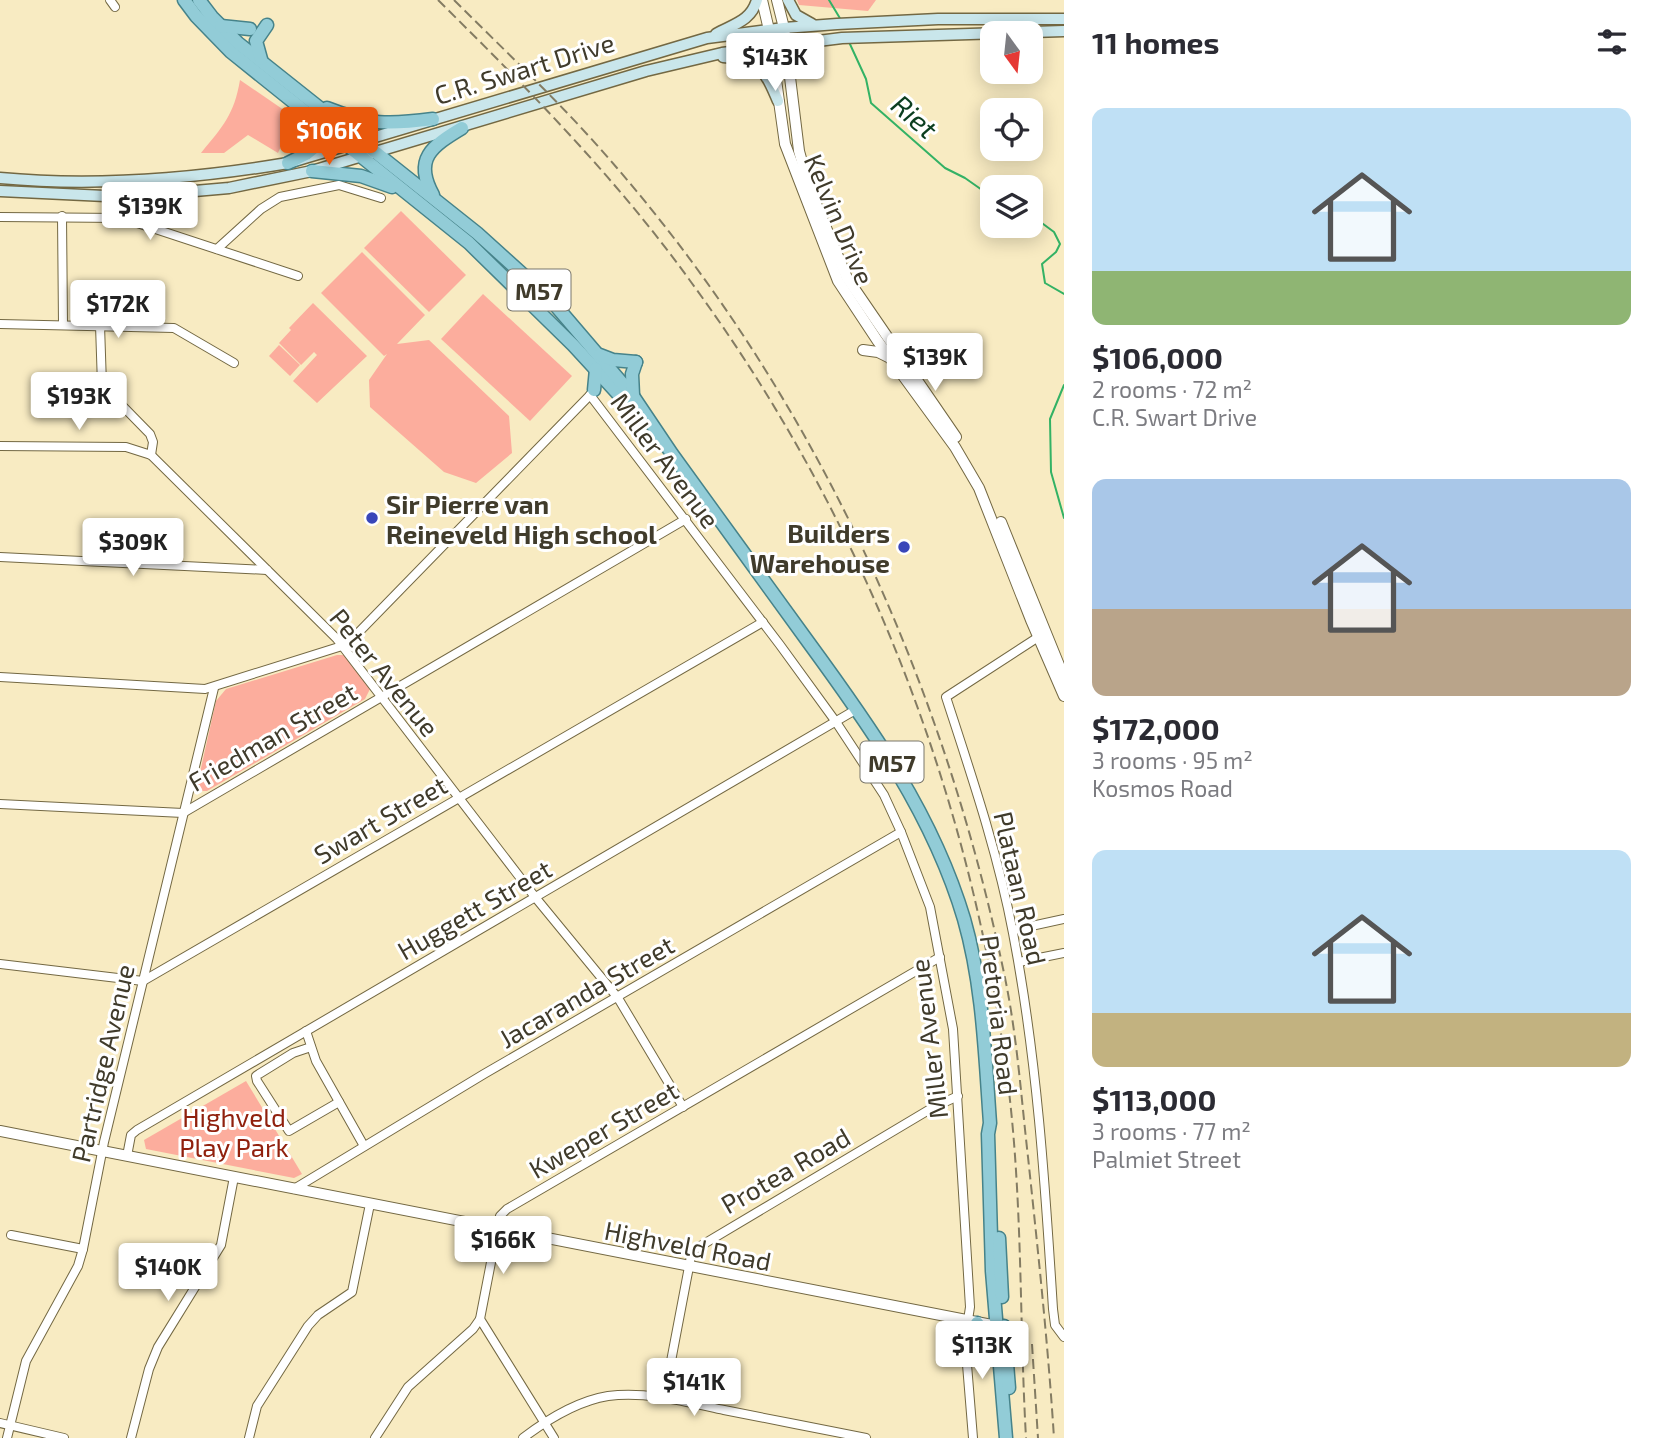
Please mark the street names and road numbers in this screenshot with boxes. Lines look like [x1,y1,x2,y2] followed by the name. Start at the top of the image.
[430,26,618,110] street label: C.R. Swart Drive
[799,149,881,289] street label: Kelvin Drive
[508,270,570,310] road number: M57
[605,386,727,534] street label: Miller Avenue
[324,602,446,742] street label: Peter Avenue
[182,675,362,797] street label: Friedman Street
[860,742,924,782] road number: M57
[308,768,452,870] street label: Swart Street
[988,808,1054,968] street label: Plataan Road
[391,852,557,966] street label: Huggett Street
[493,928,679,1054] street label: Jacaranda Street
[975,933,1025,1097] street label: Pretoria Road
[903,957,953,1121] street label: Miller Avenue
[64,961,140,1165] street label: Partridge Avenue
[523,1074,683,1184] street label: Kweper Street
[715,1121,855,1219] street label: Protea Road
[602,1214,774,1276] street label: Highveld Road

